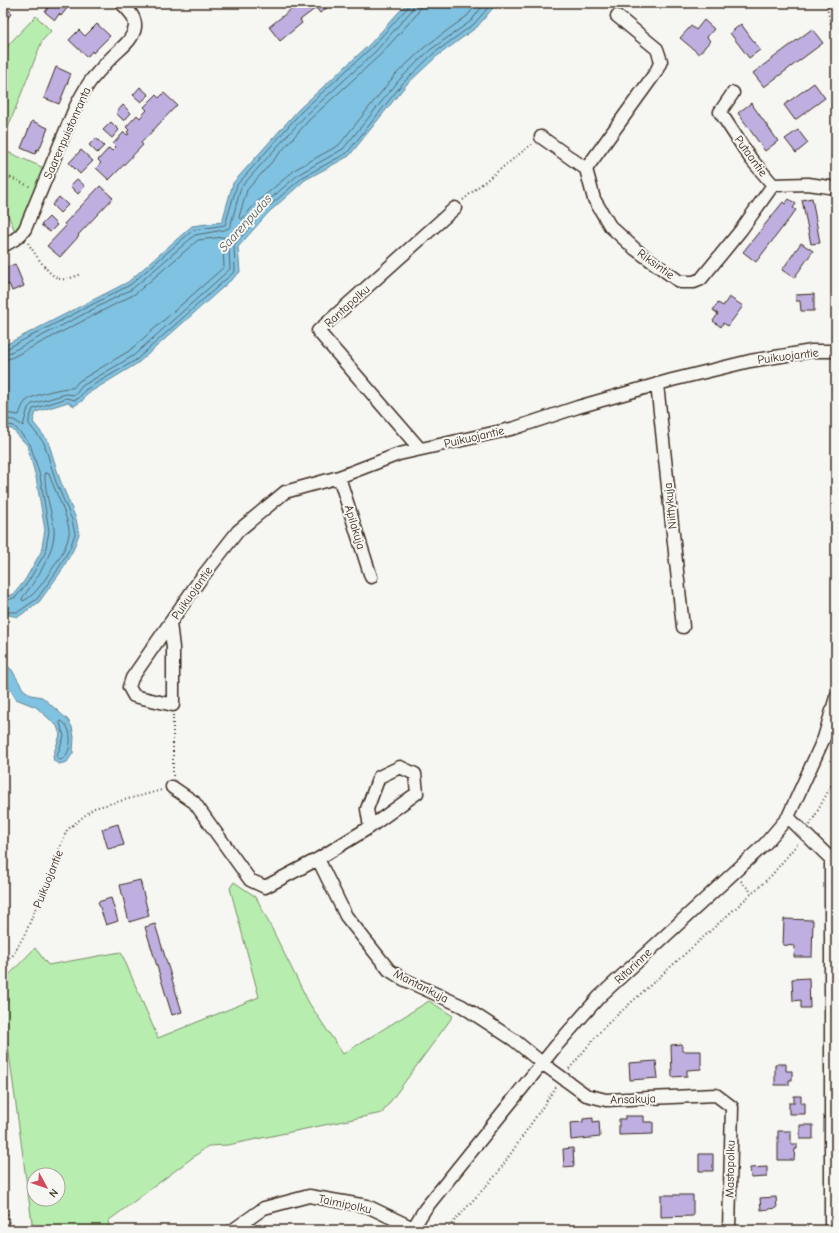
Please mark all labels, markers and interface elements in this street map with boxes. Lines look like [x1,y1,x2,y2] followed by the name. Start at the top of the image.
[40,85,94,181] street label: Saarenpuistonranta
[731,133,771,179] street label: Putaantie
[215,191,275,255] water label: Saarenpudas
[635,246,677,282] street label: Riksintie
[321,282,373,330] street label: Rantapolku
[757,345,819,367] street label: Puikuojantie
[442,423,506,451] street label: Puikuojantie
[661,482,679,530] street label: Niittykuja
[342,503,368,551] street label: Apilakuja
[169,564,215,622] street label: Puikuojantie
[30,848,66,910] street label: Puikuojantie
[611,945,655,987] street label: Ritarinne
[391,966,451,1006] street label: Mantankuja
[610,1091,656,1107] street label: Ansakuja
[722,1140,738,1198] street label: Mastopolku
[26,1167,66,1207] north arrow
[46,1186,61,1200] text: N
[317,1192,373,1216] street label: Taimipolku

